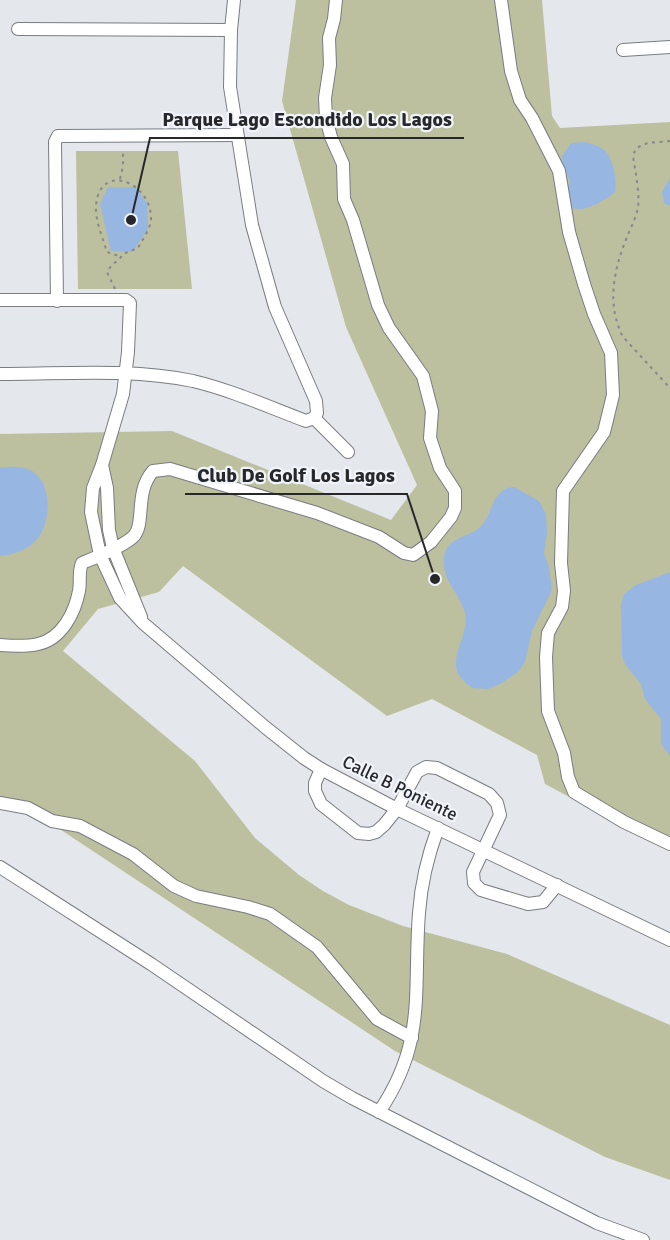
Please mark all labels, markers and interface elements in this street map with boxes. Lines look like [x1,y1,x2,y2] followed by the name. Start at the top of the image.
[150,100,464,138] callout: Parque Lago Escondido Los Lagos
[162,107,452,132] text: Parque Lago Escondido Los Lagos
[185,456,407,494] callout: Club De Golf Los Lagos
[197,463,395,488] text: Club De Golf Los Lagos
[339,751,461,825] street label: Calle B Poniente

